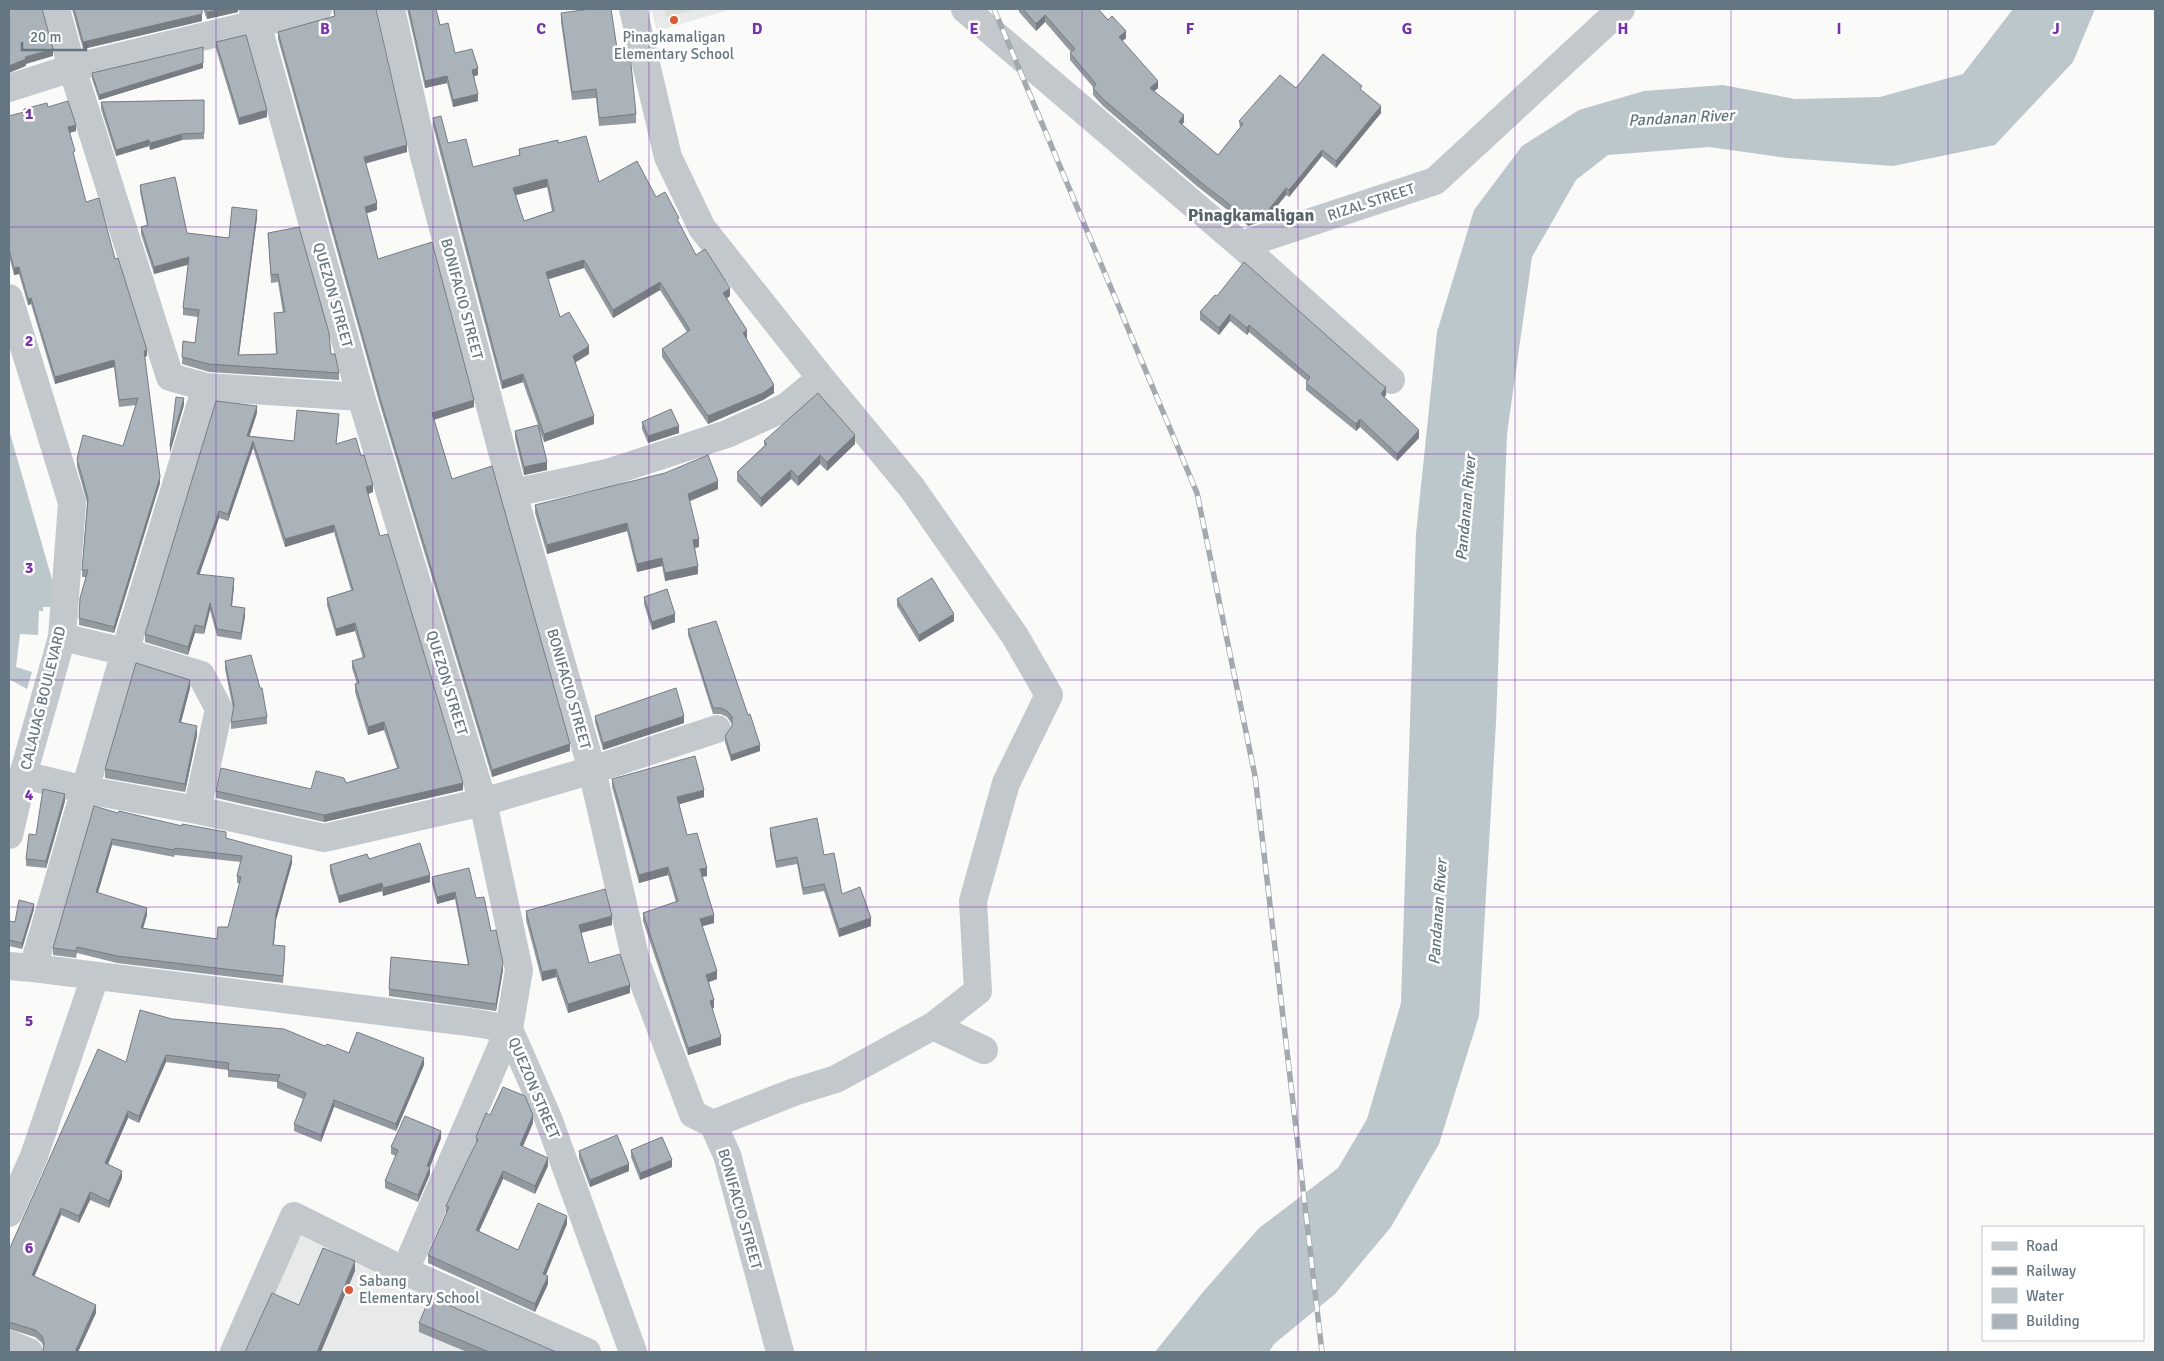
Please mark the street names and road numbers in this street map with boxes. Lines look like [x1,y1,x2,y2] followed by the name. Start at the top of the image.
[1325,179,1417,225] street label: RIZAL STREET
[437,236,487,362] street label: BONIFACIO STREET
[309,240,357,350] street label: QUEZON STREET
[16,624,70,772] street label: CALAUAG BOULEVARD
[543,627,595,752] street label: BONIFACIO STREET
[423,629,472,738] street label: QUEZON STREET
[505,1035,564,1142] street label: QUEZON STREET
[714,1147,766,1272] street label: BONIFACIO STREET

